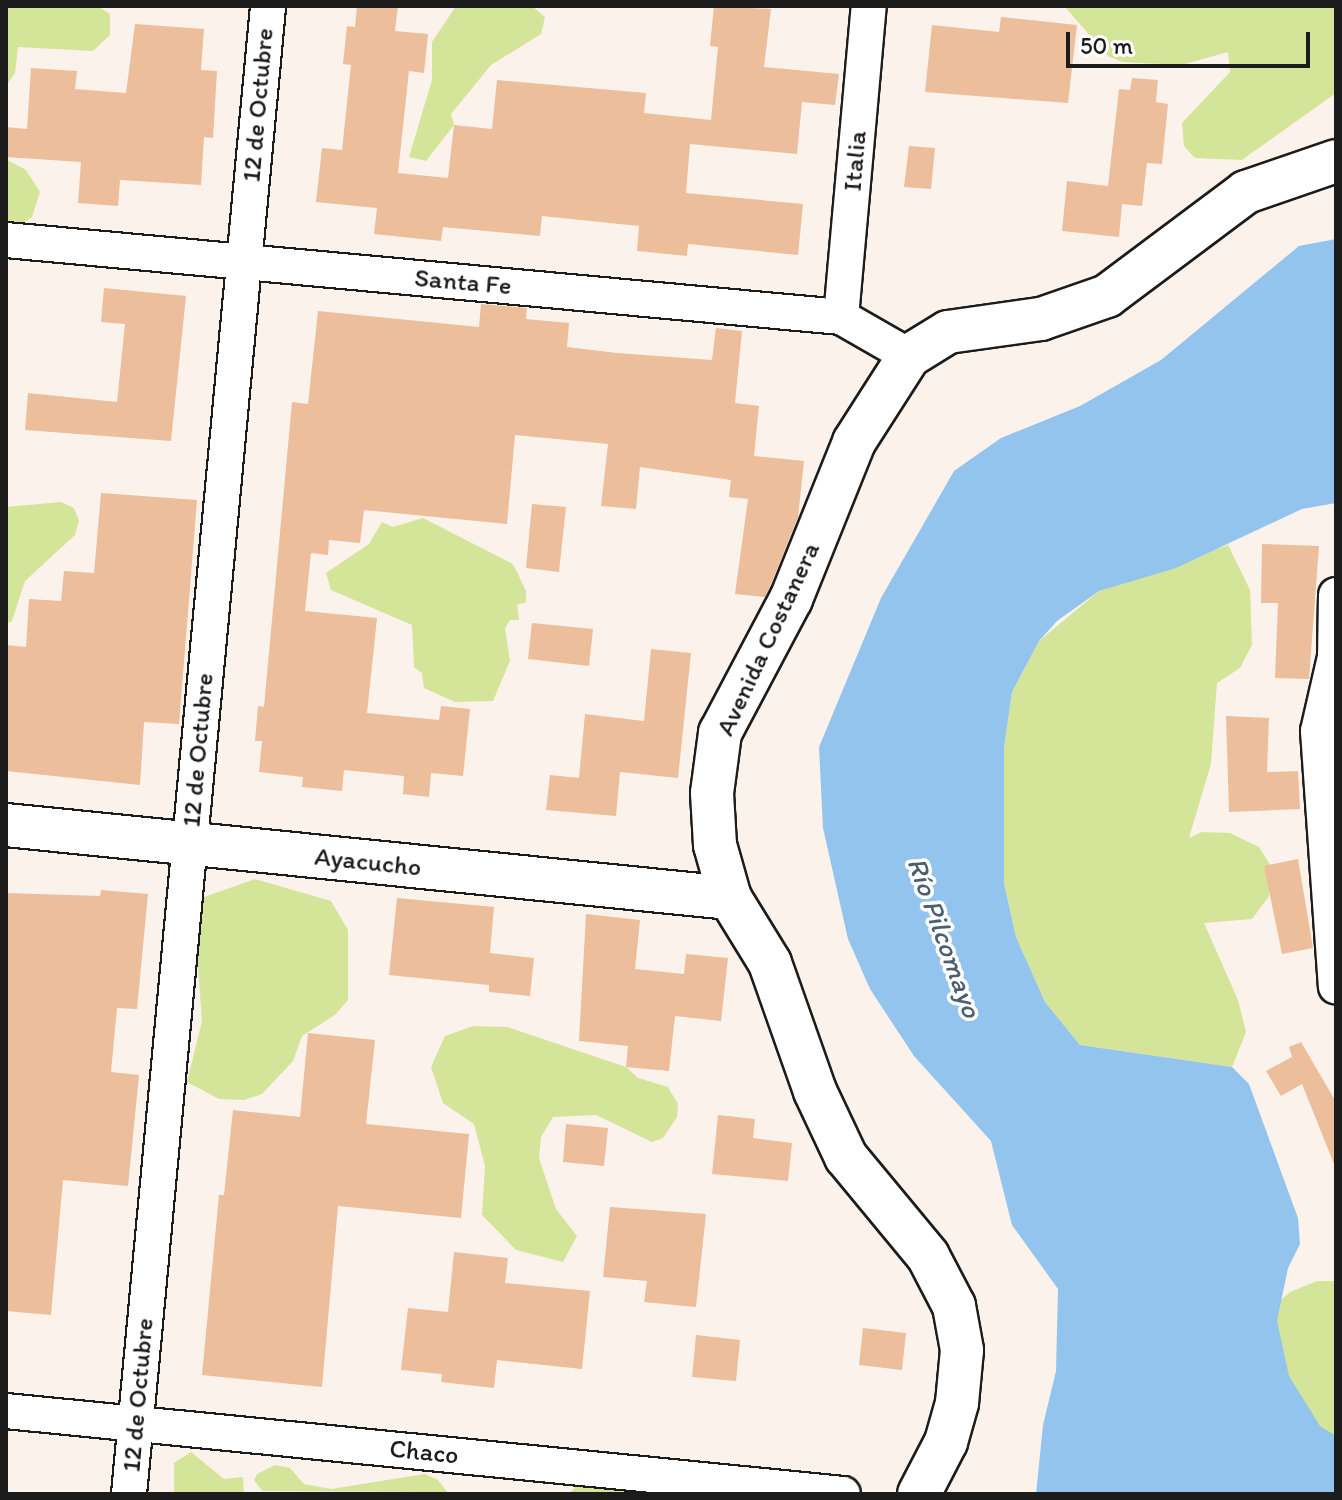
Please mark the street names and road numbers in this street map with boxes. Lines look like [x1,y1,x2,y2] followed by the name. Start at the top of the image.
[236,26,280,184] street label: 12 de Octubre
[837,129,873,193] street label: Italia
[414,262,512,302] street label: Santa Fe
[709,537,827,741] street label: Avenida Costanera
[176,671,220,829] street label: 12 de Octubre
[313,841,423,883] street label: Ayacucho
[116,1316,160,1474] street label: 12 de Octubre
[388,1433,460,1471] street label: Chaco

